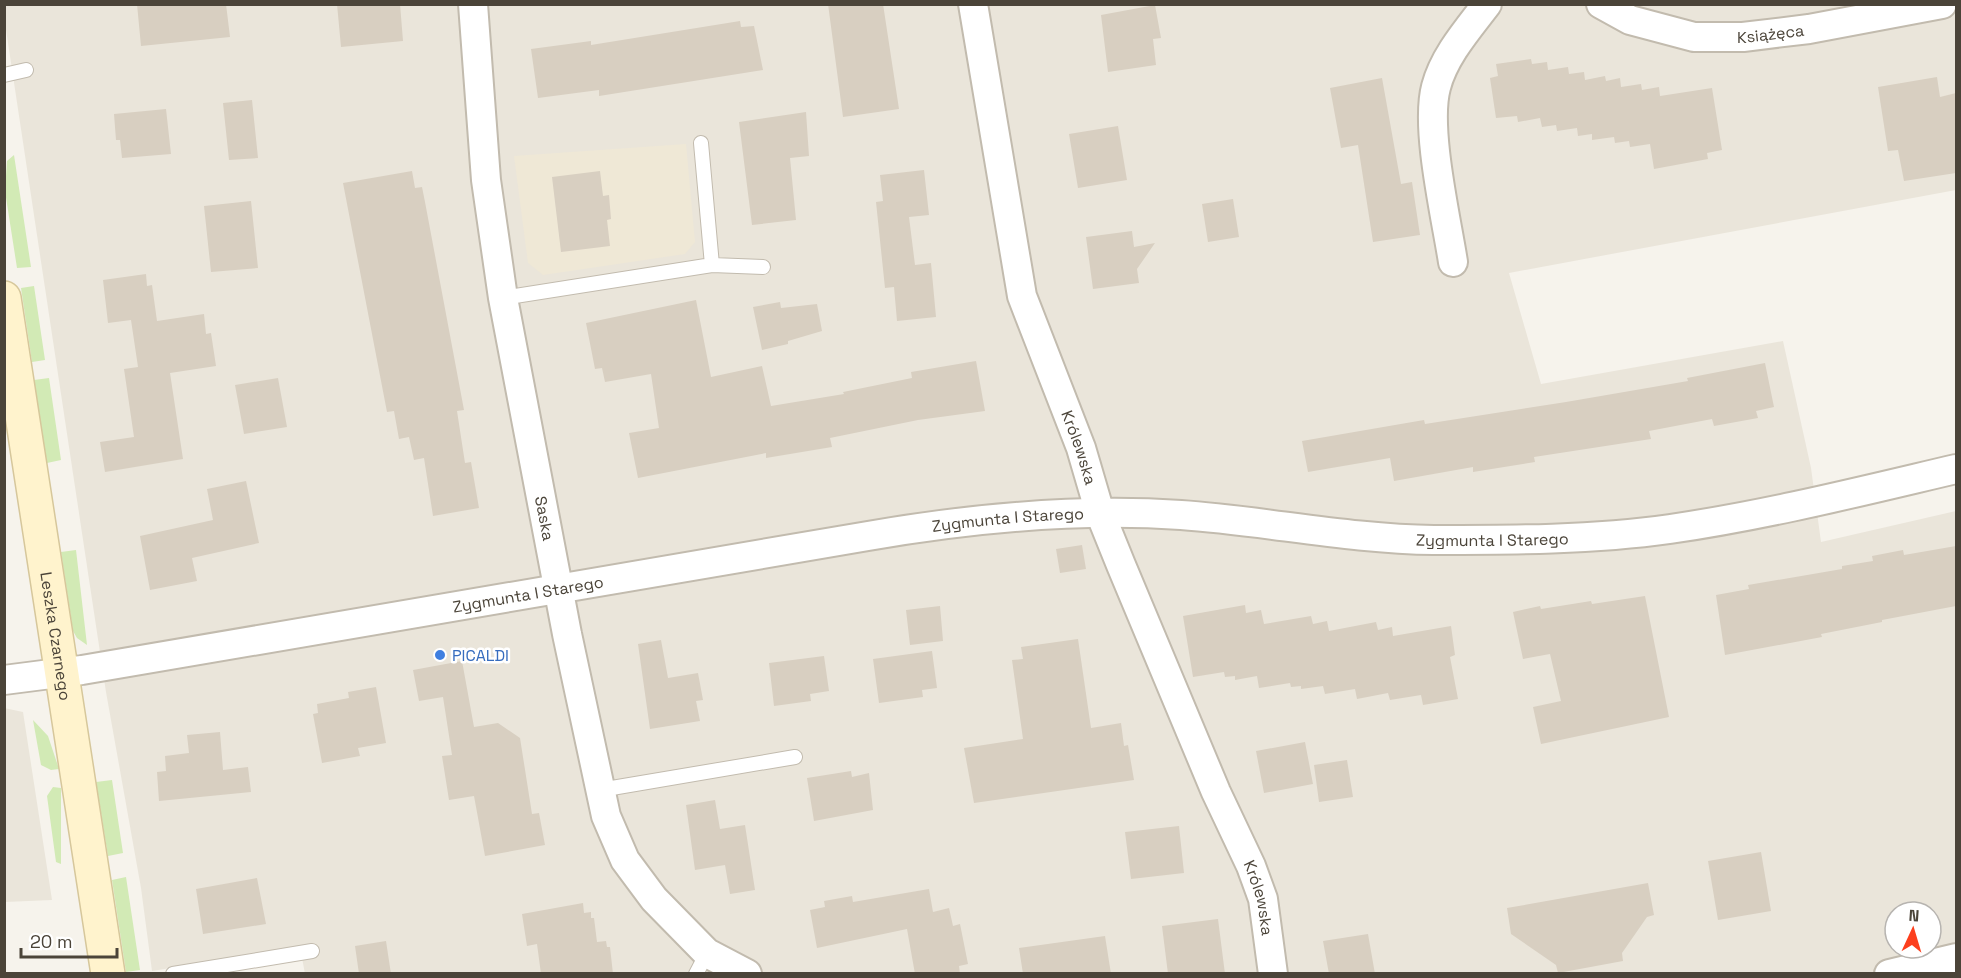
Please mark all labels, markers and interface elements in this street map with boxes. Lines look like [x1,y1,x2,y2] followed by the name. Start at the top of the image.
[1737,20,1805,48] street label: Książęca
[1056,407,1101,487] street label: Królewska
[530,494,559,543] street label: Saska
[931,503,1084,537] street label: Zygmunta I Starego
[1416,528,1569,551] street label: Zygmunta I Starego
[35,570,76,702] street label: Leszka Czarnego
[451,571,605,618] street label: Zygmunta I Starego
[452,645,509,666] place label: PICALDI
[433,648,447,662] marker: PICALDI
[1239,857,1278,937] street label: Królewska
[1883,900,1943,960] north arrow
[1908,905,1920,926] text: N
[21,921,117,959] scale bar
[30,930,73,953] text: 20 m

